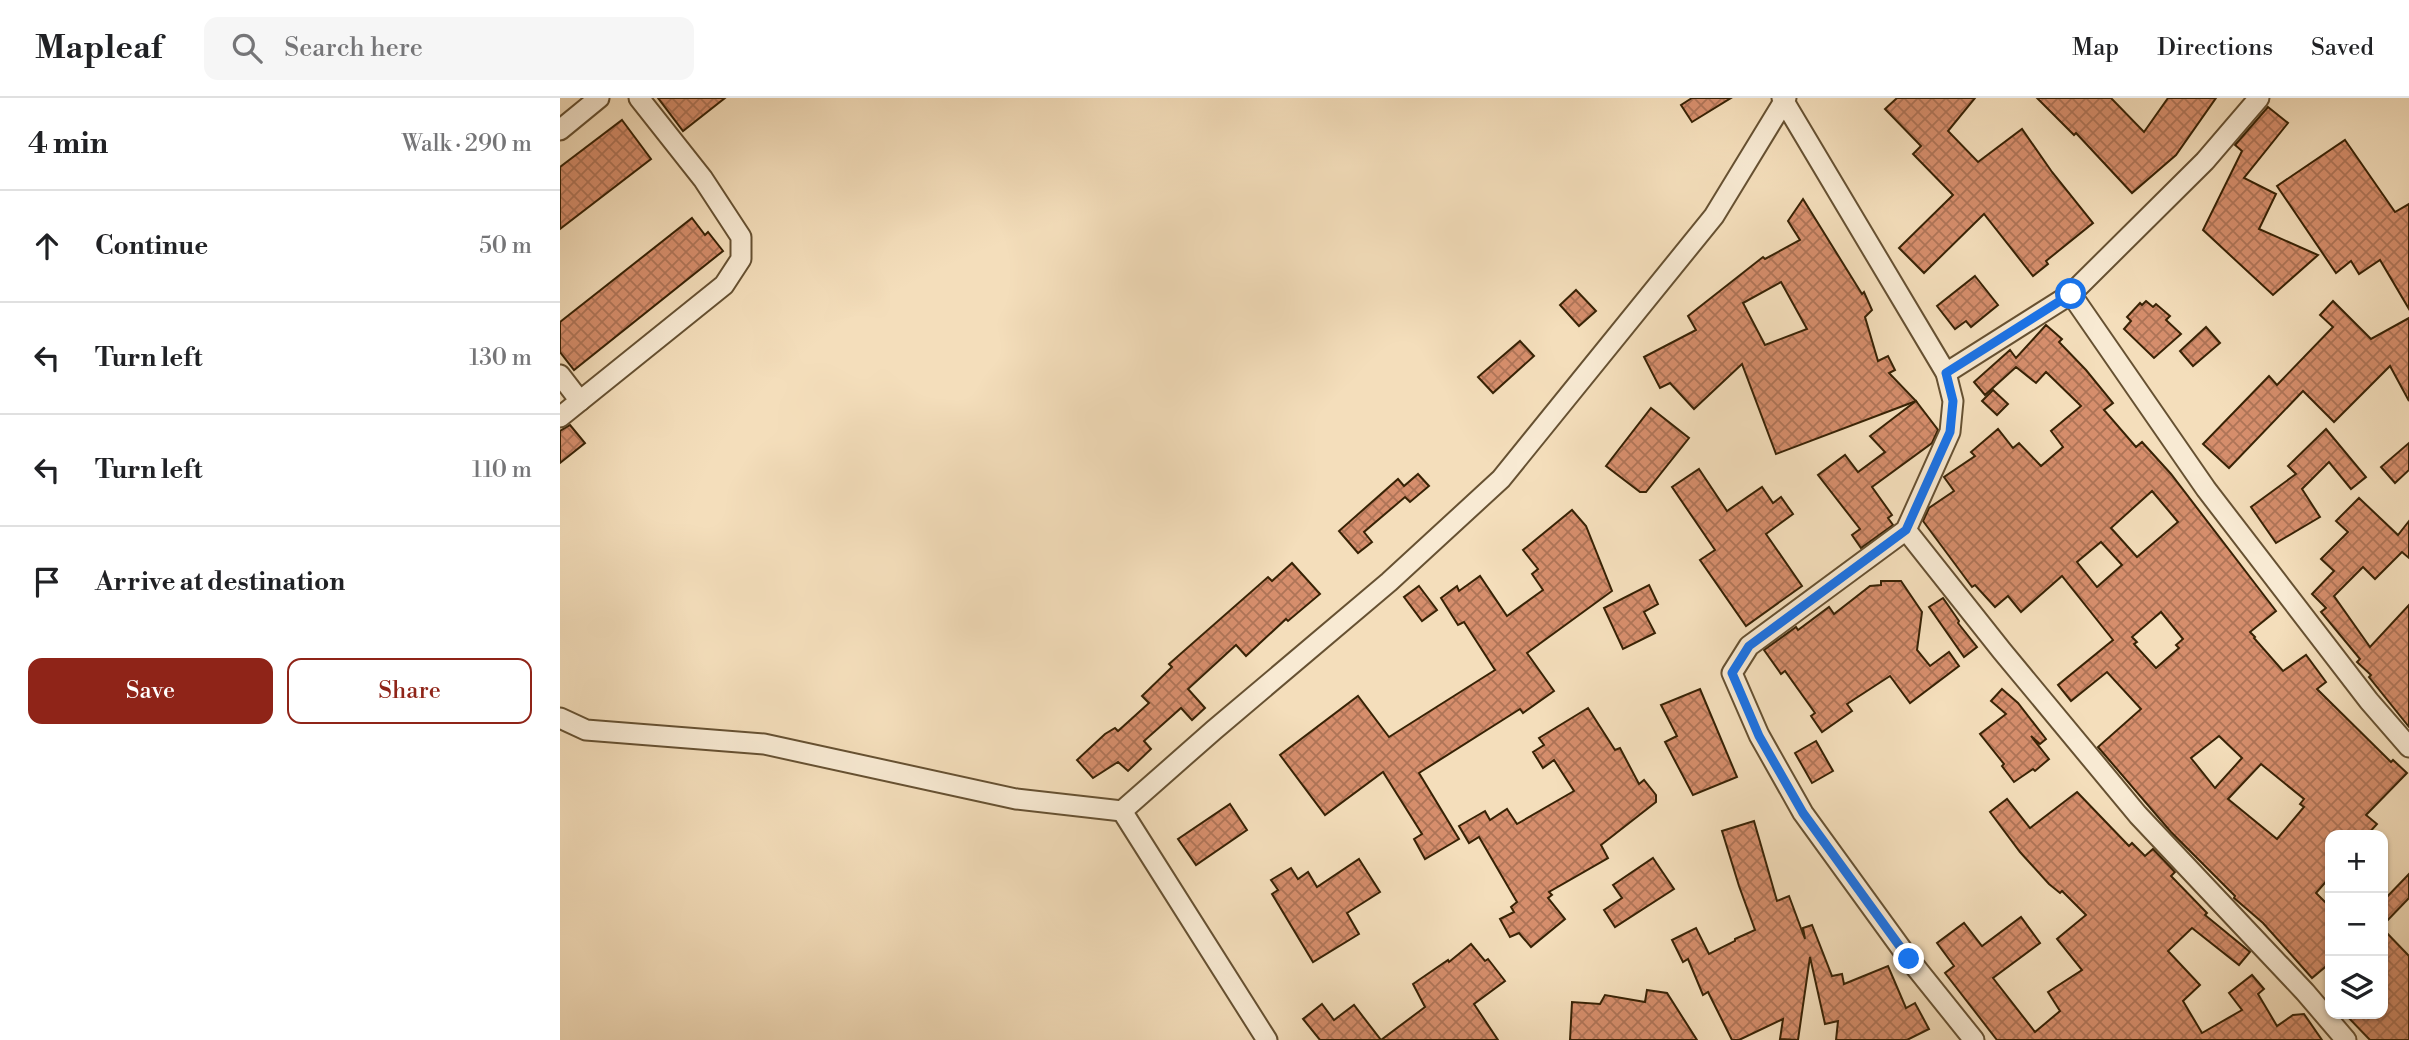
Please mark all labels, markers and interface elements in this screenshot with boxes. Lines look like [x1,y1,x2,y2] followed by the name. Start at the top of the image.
[204,17,694,80] search box
[35,28,162,69] text: Mapleaf
[228,29,266,67] icon: search
[284,32,423,64] text: Search here
[2072,33,2119,63] text: Map
[2157,33,2273,63] text: Directions
[2311,33,2374,63] text: Saved
[28,125,108,163] text: 4 min
[402,130,532,158] text: Walk · 290 m
[28,227,66,265] icon: ahead
[95,230,208,262] text: Continue
[479,232,532,260] text: 50 m
[2055,278,2086,309] route start
[28,339,66,377] icon: left
[95,342,203,374] text: Turn left
[469,344,532,372] text: 130 m
[28,451,66,489] icon: left
[95,454,203,486] text: Turn left
[472,456,532,484] text: 110 m
[28,563,66,601] icon: arrive
[95,566,345,598] text: Arrive at destination
[28,658,273,724] button: Save
[287,658,532,724] button: Share
[2325,830,2388,1019] map controls
[2325,830,2388,893] button: +
[2325,893,2388,956] button: −
[1893,943,1924,974] route end
[2325,956,2388,1019] button: layers

